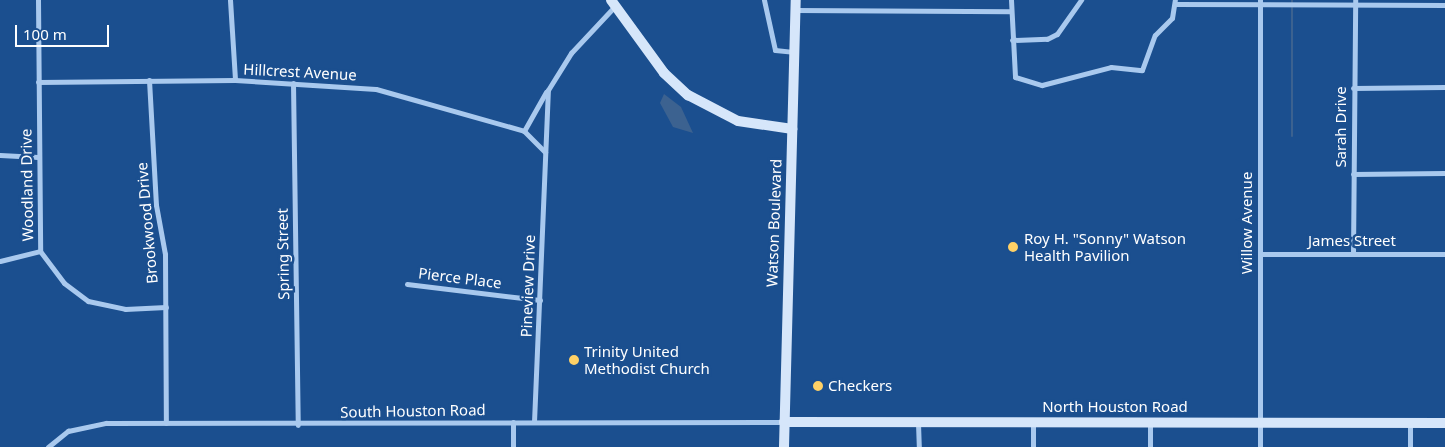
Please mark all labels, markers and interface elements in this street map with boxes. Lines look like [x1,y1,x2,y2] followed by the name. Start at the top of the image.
[18,15,111,47] scale bar
[23,24,67,44] text: 100 m
[243,60,357,84] street label: Hillcrest Avenue
[1332,86,1350,168] street label: Sarah Drive
[17,128,37,242] street label: Woodland Drive
[763,159,785,287] street label: Watson Boulevard
[133,161,161,285] street label: Brookwood Drive
[1238,172,1256,274] street label: Willow Avenue
[273,208,293,300] street label: Spring Street
[1024,229,1186,264] place label: Roy H. "Sonny" Watson Health Pavilion
[1308,232,1396,250] street label: James Street
[517,234,539,338] street label: Pineview Drive
[1006,240,1020,254] marker: Roy H. "Sonny" Watson Health Pavilion
[417,264,503,292] street label: Pierce Place
[584,342,710,377] place label: Trinity United Methodist Church
[568,354,580,366] marker: Trinity United Methodist Church
[828,377,892,395] place label: Checkers
[812,380,824,392] marker: Checkers
[1042,398,1188,416] street label: North Houston Road
[340,401,486,421] street label: South Houston Road

